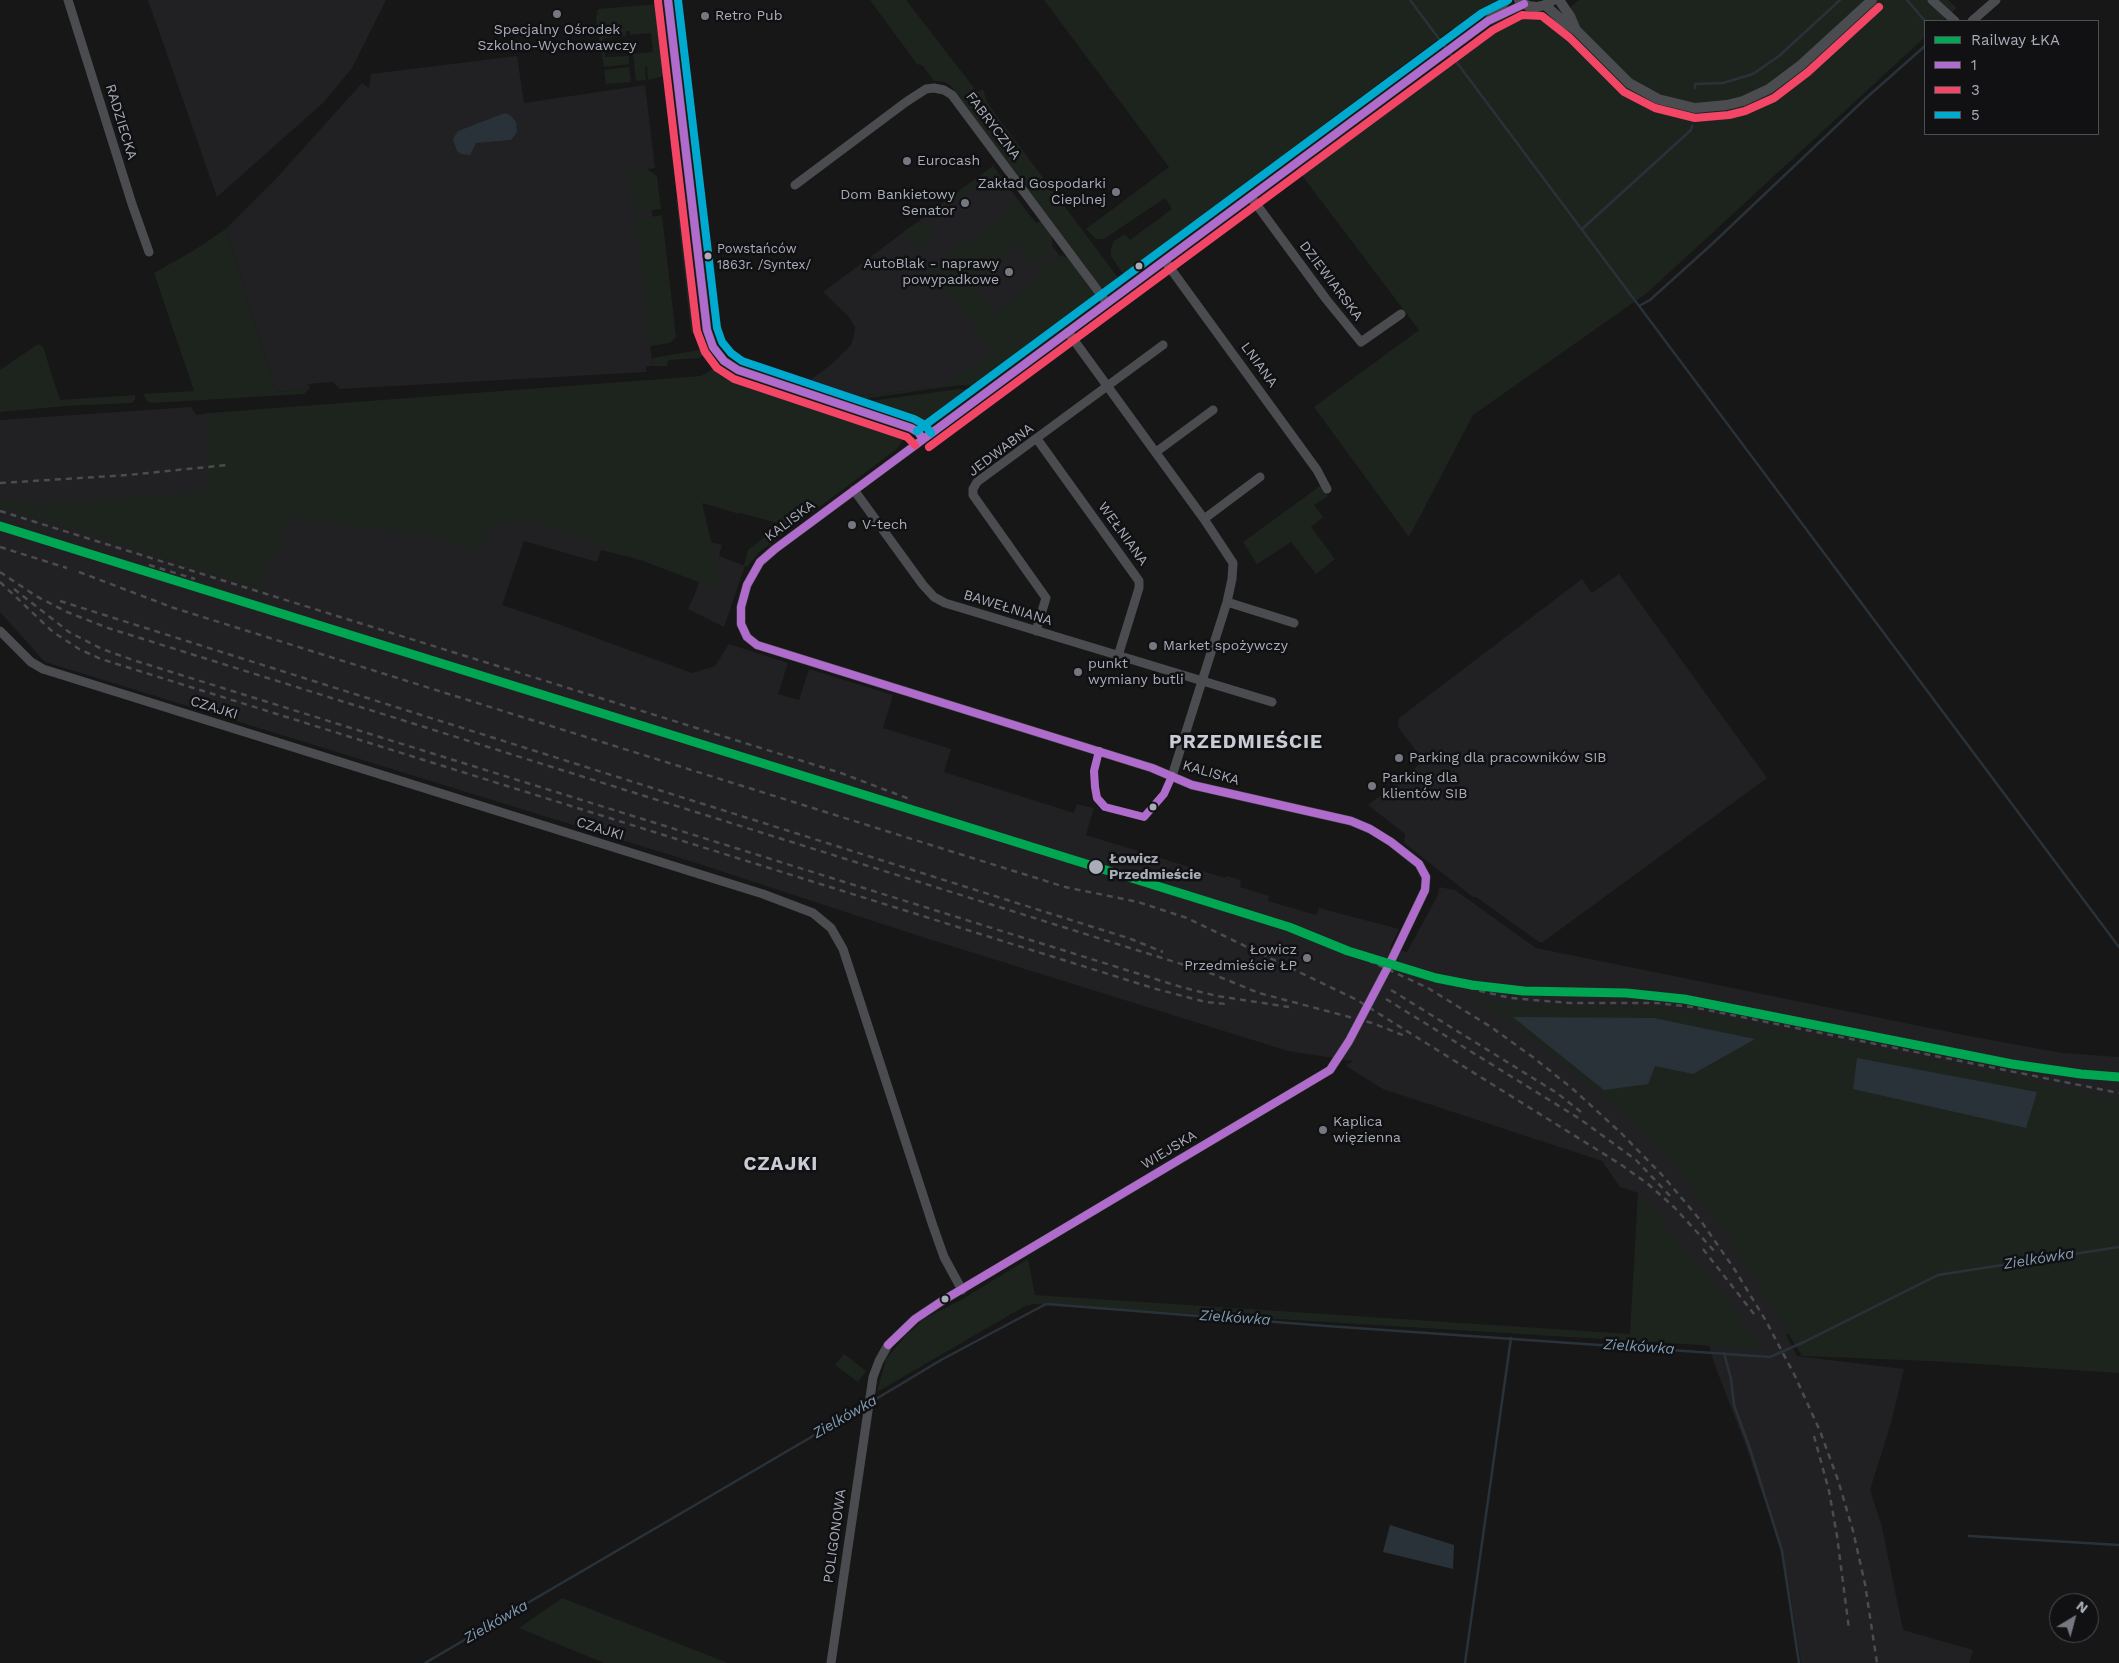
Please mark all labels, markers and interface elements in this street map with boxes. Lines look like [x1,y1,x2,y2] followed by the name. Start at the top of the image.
[551,8,563,20] marker: Specjalny Ośrodek Szkolno-Wychowawczy
[715,8,782,24] place label: Retro Pub
[699,10,711,22] marker: Retro Pub
[1924,20,2099,135] legend
[477,22,637,54] place label: Specjalny Ośrodek Szkolno-Wychowawczy
[1971,31,2060,49] text: Railway ŁKA
[1971,56,1977,74] text: 1
[1971,81,1980,99] text: 3
[102,82,140,162] street label: RADZIECKA
[962,89,1024,163] street label: FABRYCZNA
[1971,106,1980,124] text: 5
[917,153,980,169] place label: Eurocash
[901,155,913,167] marker: Eurocash
[978,176,1106,208] place label: Zakład Gospodarki Cieplnej
[1110,186,1122,198] marker: Zakład Gospodarki Cieplnej
[840,187,955,220] place label: Dom Bankietowy Senator
[959,197,971,209] marker: Dom Bankietowy Senator
[1296,238,1366,324] street label: DZIEWIARSKA
[717,241,811,272] place label: Powstańców 1863r. /Syntex/
[703,251,713,261] marker: Powstańców 1863r. /Syntex/
[864,256,999,288] place label: AutoBlak - naprawy powypadkowe
[1134,261,1144,271] unlabelled marker
[1003,266,1015,278] marker: AutoBlak - naprawy powypadkowe
[1237,339,1281,391] street label: LNIANA
[965,420,1037,480] street label: JEDWABNA
[762,497,818,545] street label: KALISKA
[1094,499,1152,569] street label: WEŁNIANA
[862,517,908,533] place label: V-tech
[846,519,858,531] marker: V-tech
[962,587,1054,629] street label: BAWEŁNIANA
[1163,638,1288,654] place label: Market spożywczy
[1147,640,1159,652] marker: Market spożywczy
[1088,656,1184,689] place label: punkt wymiany butli
[1072,666,1084,678] marker: punkt wymiany butli
[188,693,240,723] street label: CZAJKI
[1167,731,1325,753] district label: PRZEDMIEŚCIE
[1409,750,1606,766] place label: Parking dla pracowników SIB
[1393,752,1405,764] marker: Parking dla pracowników SIB
[1181,757,1241,789] street label: KALISKA
[1382,770,1467,802] place label: Parking dla klientów SIB
[1366,780,1378,792] marker: Parking dla klientów SIB
[1148,802,1158,812] unlabelled marker
[574,814,626,844] street label: CZAJKI
[1109,851,1201,884] place label: Łowicz Przedmieście
[1087,858,1105,876] marker: Łowicz Przedmieście
[1184,942,1297,974] place label: Łowicz Przedmieście ŁP
[1301,952,1313,964] marker: Łowicz Przedmieście ŁP
[1333,1114,1401,1146] place label: Kaplica więzienna
[1317,1124,1329,1136] marker: Kaplica więzienna
[1138,1127,1200,1173] street label: WIEJSKA
[743,1153,819,1175] district label: CZAJKI
[2002,1245,2076,1273] water label: Zielkówka
[940,1294,950,1304] unlabelled marker
[1199,1307,1271,1329] water label: Zielkówka
[1603,1336,1675,1358] water label: Zielkówka
[810,1391,880,1443] water label: Zielkówka
[820,1488,850,1584] street label: POLIGONOWA
[2049,1593,2099,1643] north arrow
[461,1596,531,1648] water label: Zielkówka
[2073,1597,2091,1616] text: N

